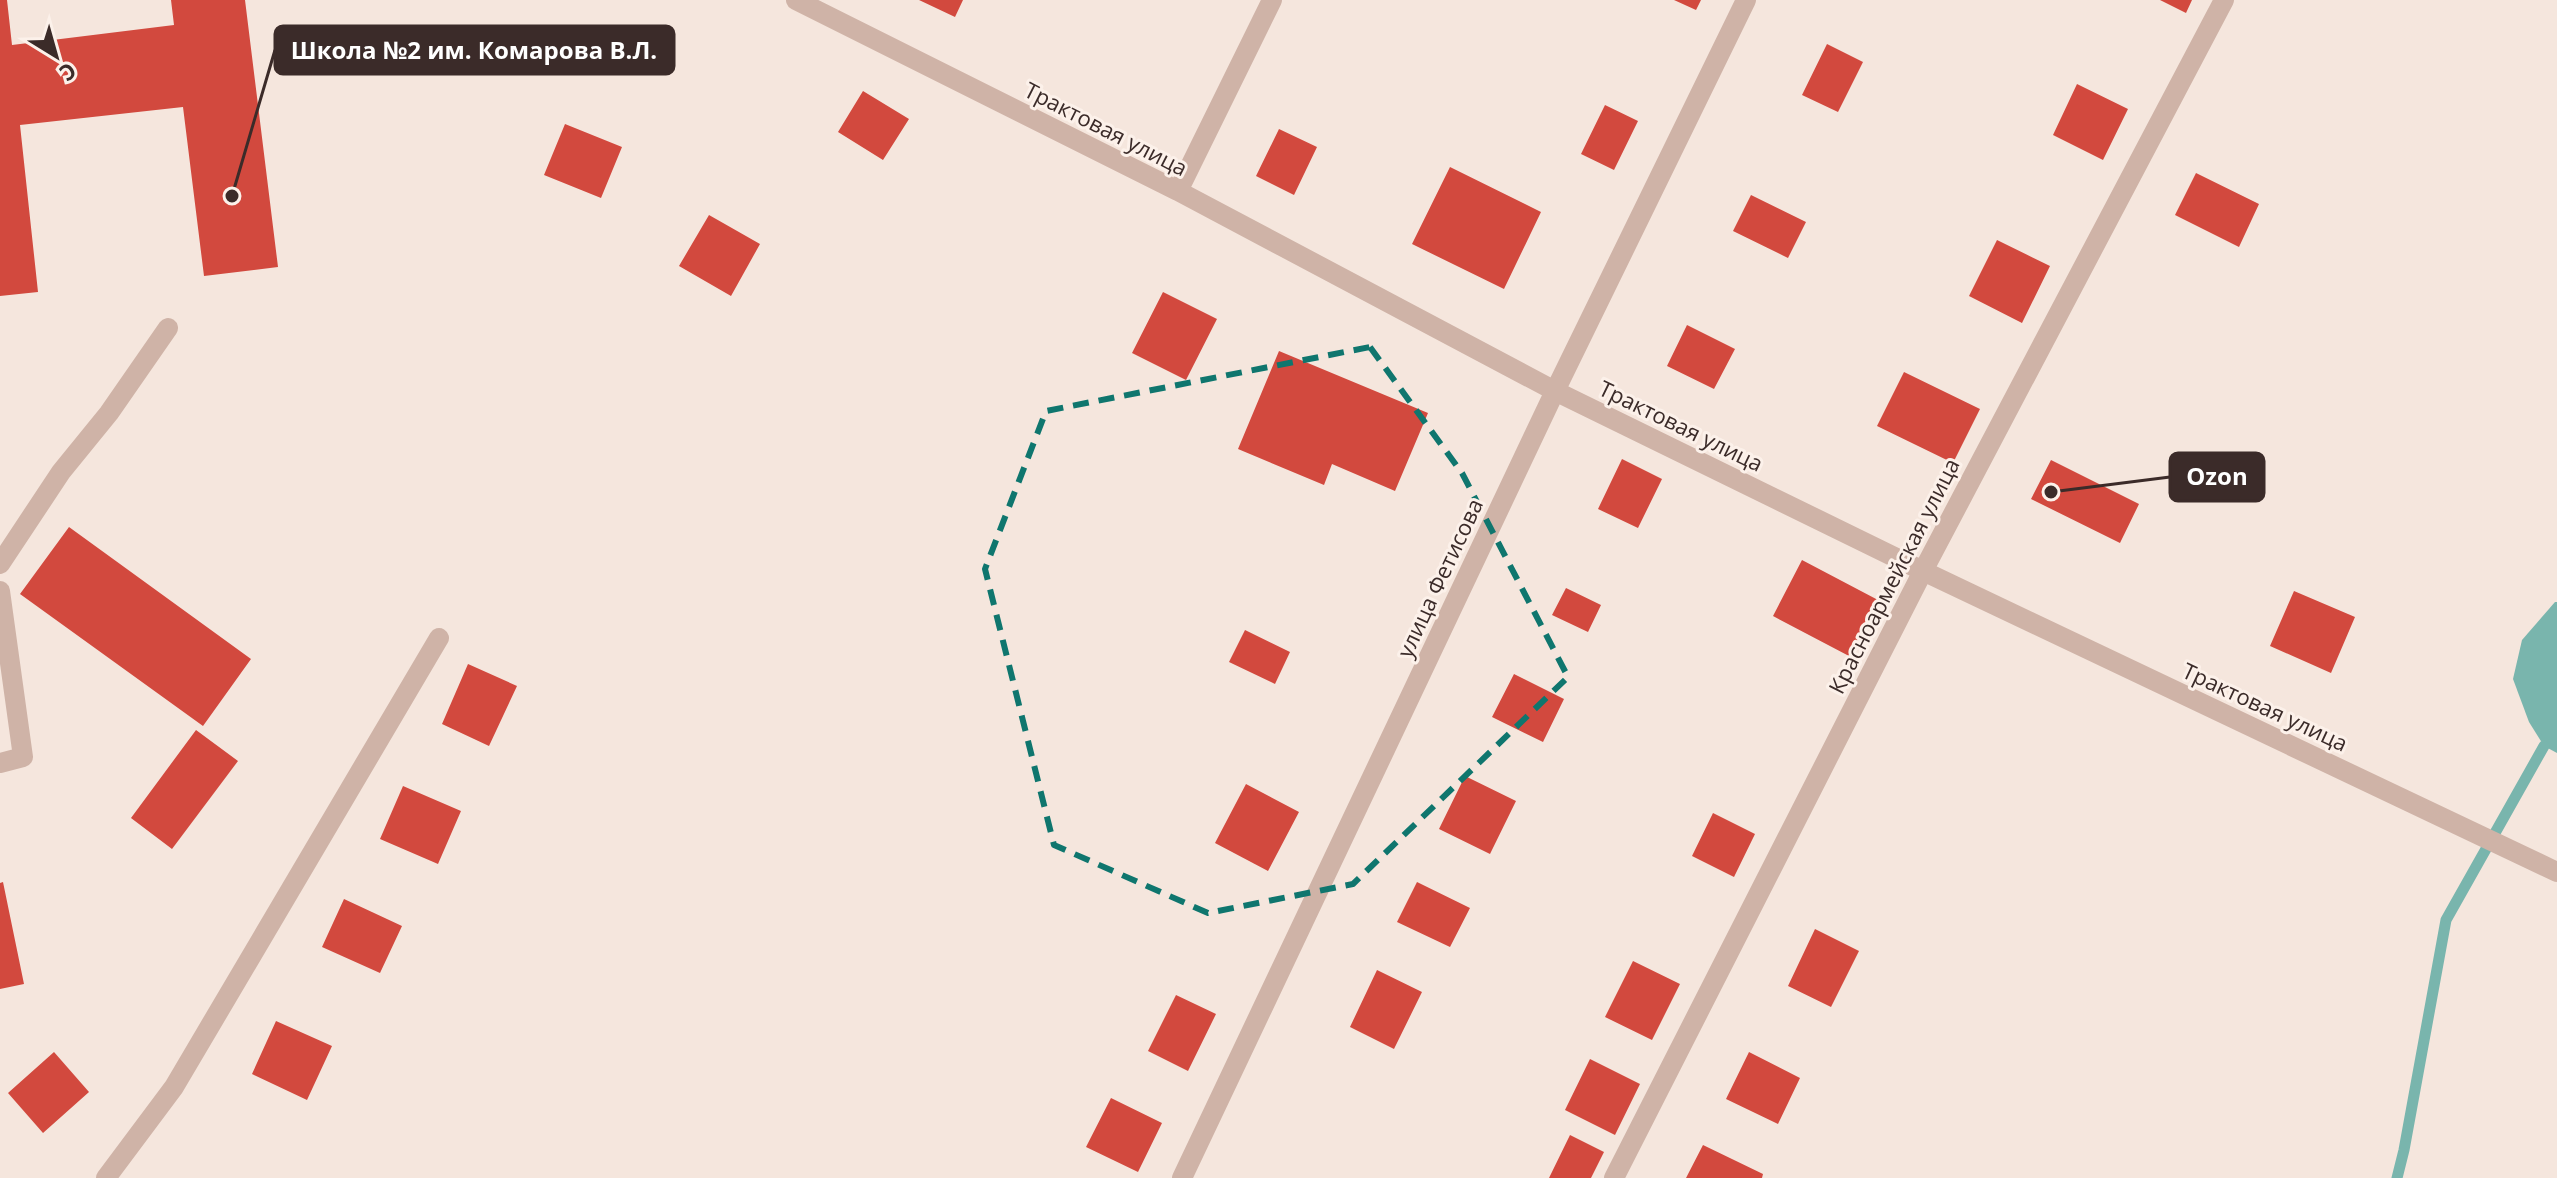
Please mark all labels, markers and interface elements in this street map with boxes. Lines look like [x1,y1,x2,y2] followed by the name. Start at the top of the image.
[16,16,96,96] north arrow
[275,26,674,74] callout: Школа №2 им. Комарова В.Л.
[291,33,657,66] text: Школа №2 им. Комарова В.Л.
[54,57,83,89] text: С
[1020,74,1193,182] street label: Трактовая улица
[1594,372,1769,478] street label: Трактовая улица
[1821,453,1966,698] street label: Красноармейская улица
[2170,453,2264,501] callout: Ozon
[2186,459,2248,492] text: Ozon
[1389,493,1489,662] street label: улица Фетисова
[2178,655,2353,758] street label: Трактовая улица

